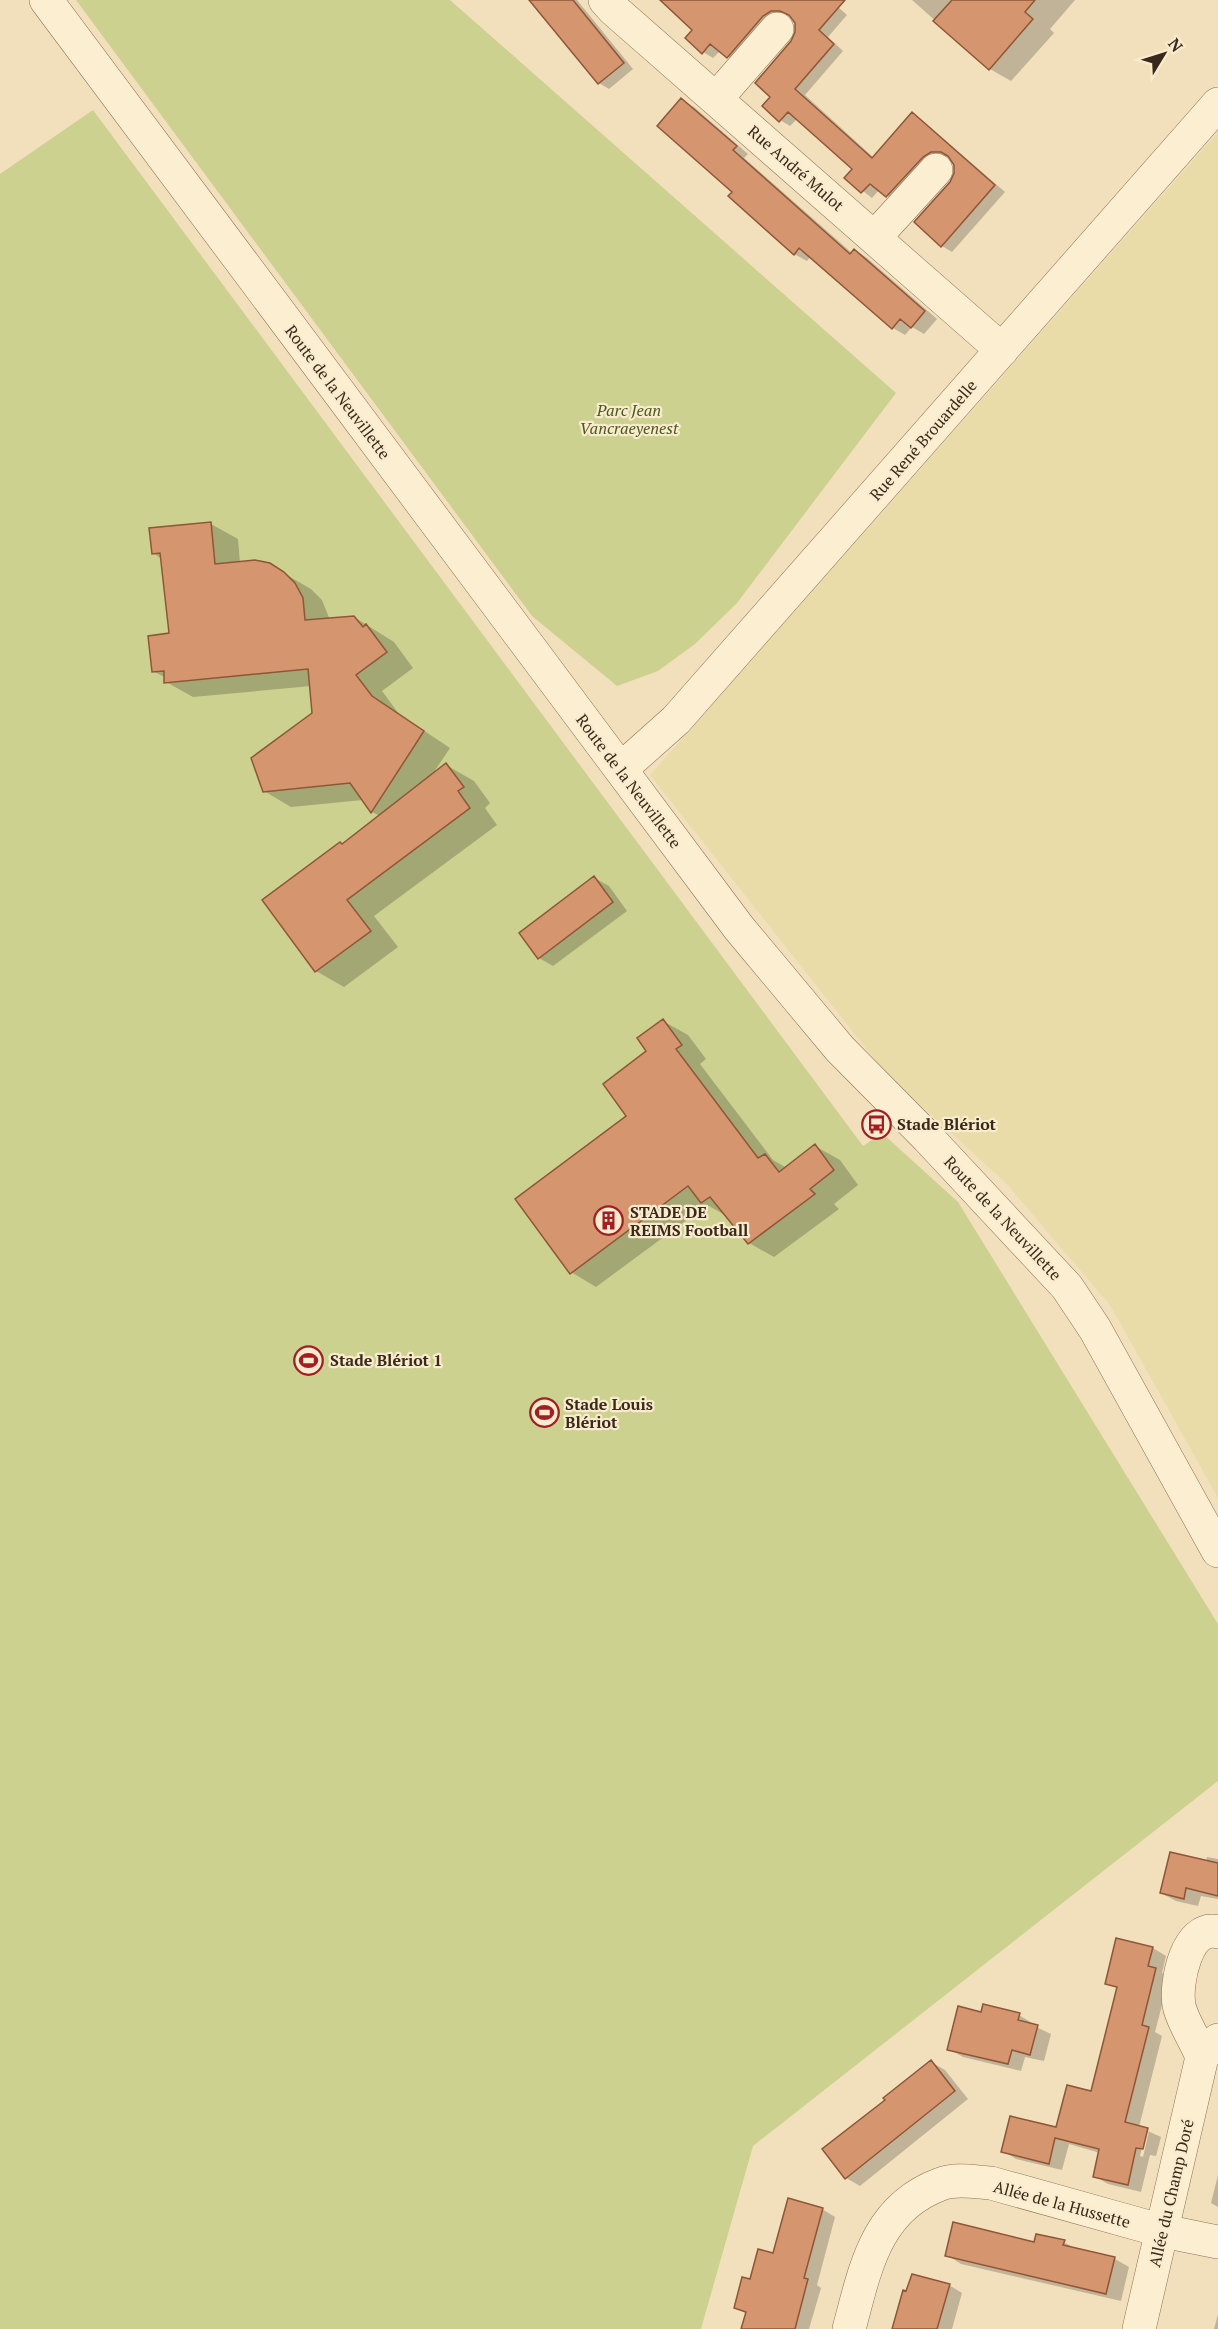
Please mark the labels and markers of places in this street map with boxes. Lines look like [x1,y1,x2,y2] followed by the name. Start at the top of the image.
[860,1108,892,1140] bus stop icon: Stade Blériot
[897,1113,997,1135] place label: Stade Blériot
[630,1201,748,1241] place label: STADE DE REIMS Football
[593,1205,625,1237] building icon: STADE DE REIMS Football
[293,1344,325,1376] sports icon: Stade Blériot 1
[330,1349,442,1371] place label: Stade Blériot 1
[565,1393,653,1433] place label: Stade Louis Blériot
[528,1397,560,1429] sports icon: Stade Louis Blériot

